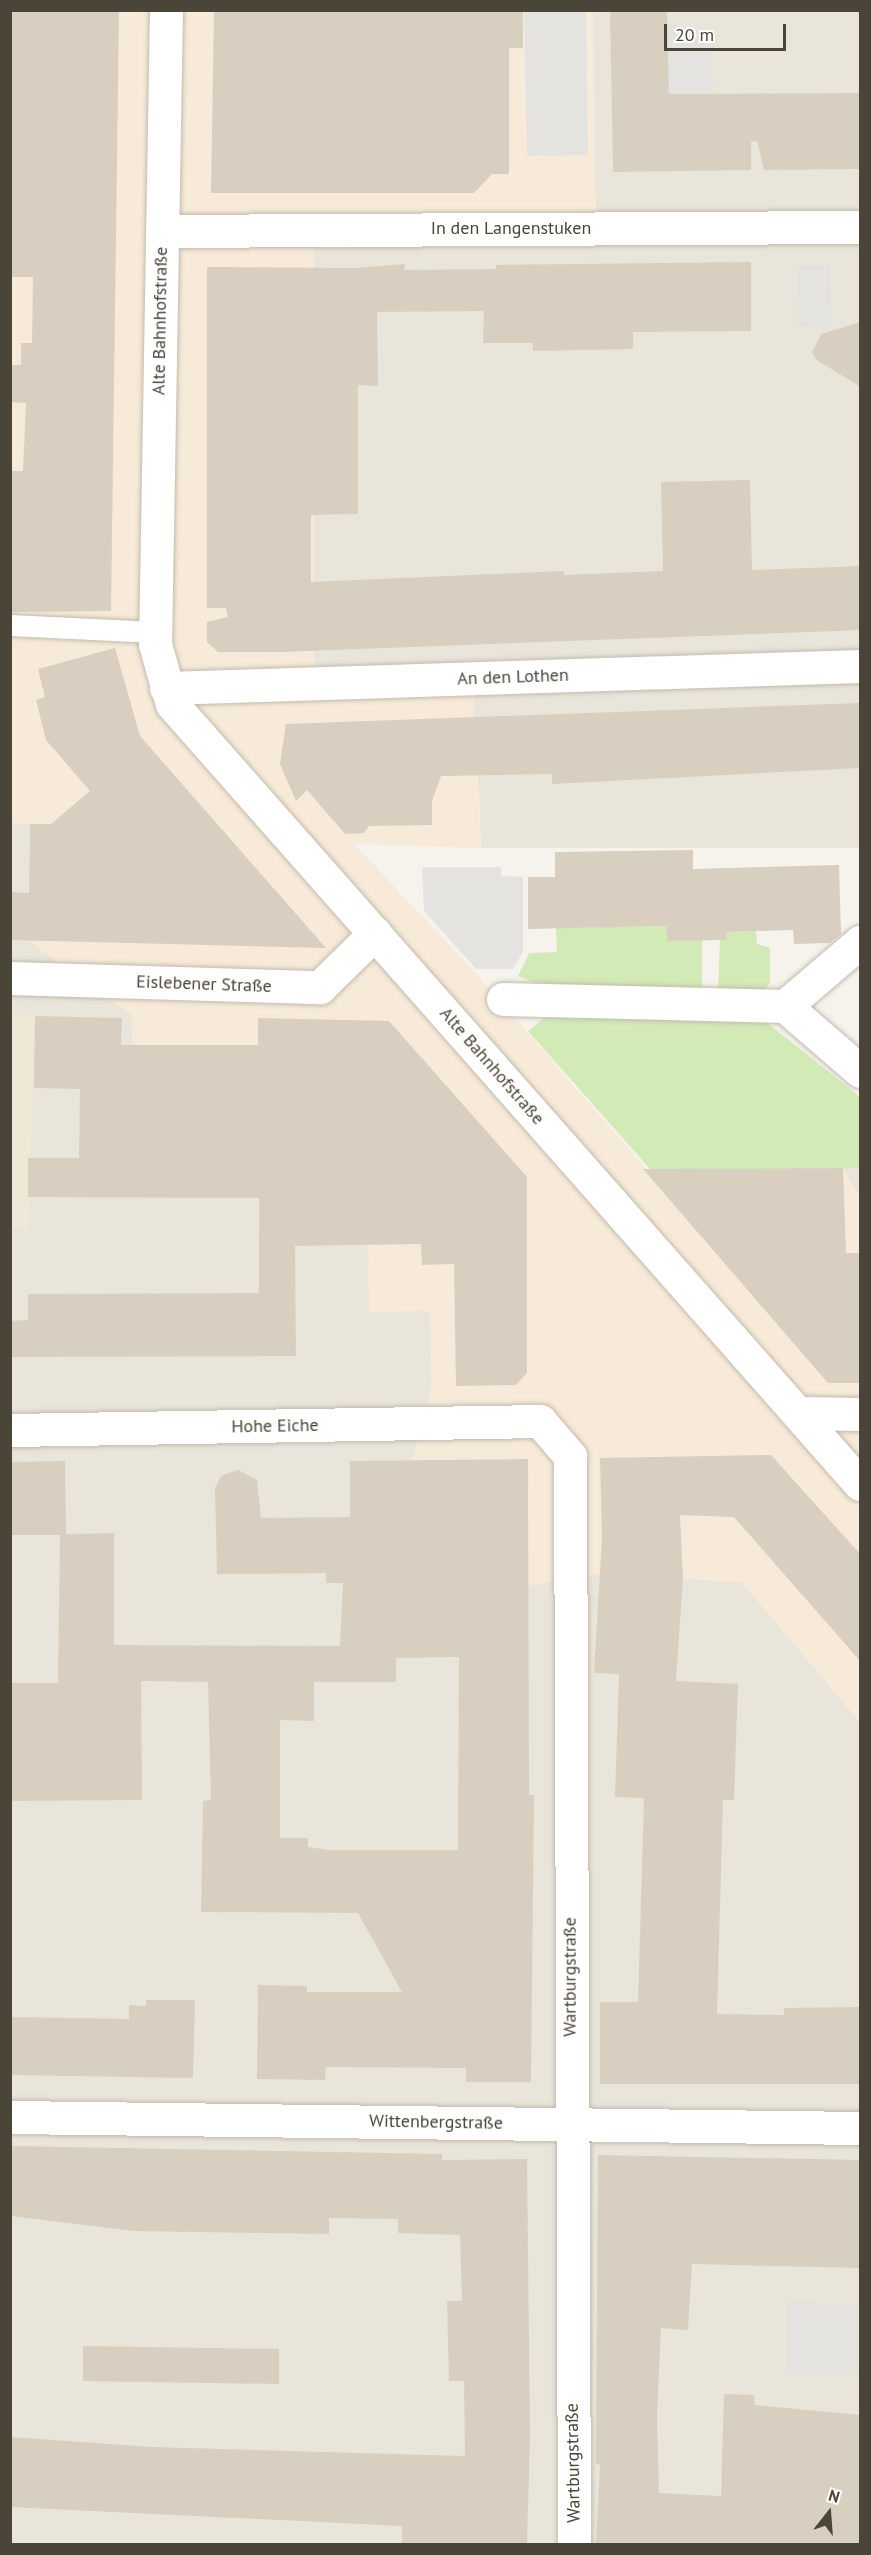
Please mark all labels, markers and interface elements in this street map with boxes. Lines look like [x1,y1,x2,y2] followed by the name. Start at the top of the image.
[667,12,788,50] scale bar
[675,23,714,46] text: 20 m
[431,217,591,239] street label: In den Langenstuken
[148,247,172,395] street label: Alte Bahnhofstraße
[457,664,569,690] street label: An den Lothen
[136,971,272,997] street label: Eislebener Straße
[435,1003,549,1129] street label: Alte Bahnhofstraße
[231,1414,319,1438] street label: Hohe Eiche
[559,1917,581,2037] street label: Wartburgstraße
[369,2110,503,2134] street label: Wittenbergstraße
[561,2403,585,2523] street label: Wartburgstraße
[799,2483,859,2543] north arrow
[826,2485,842,2507] text: N

